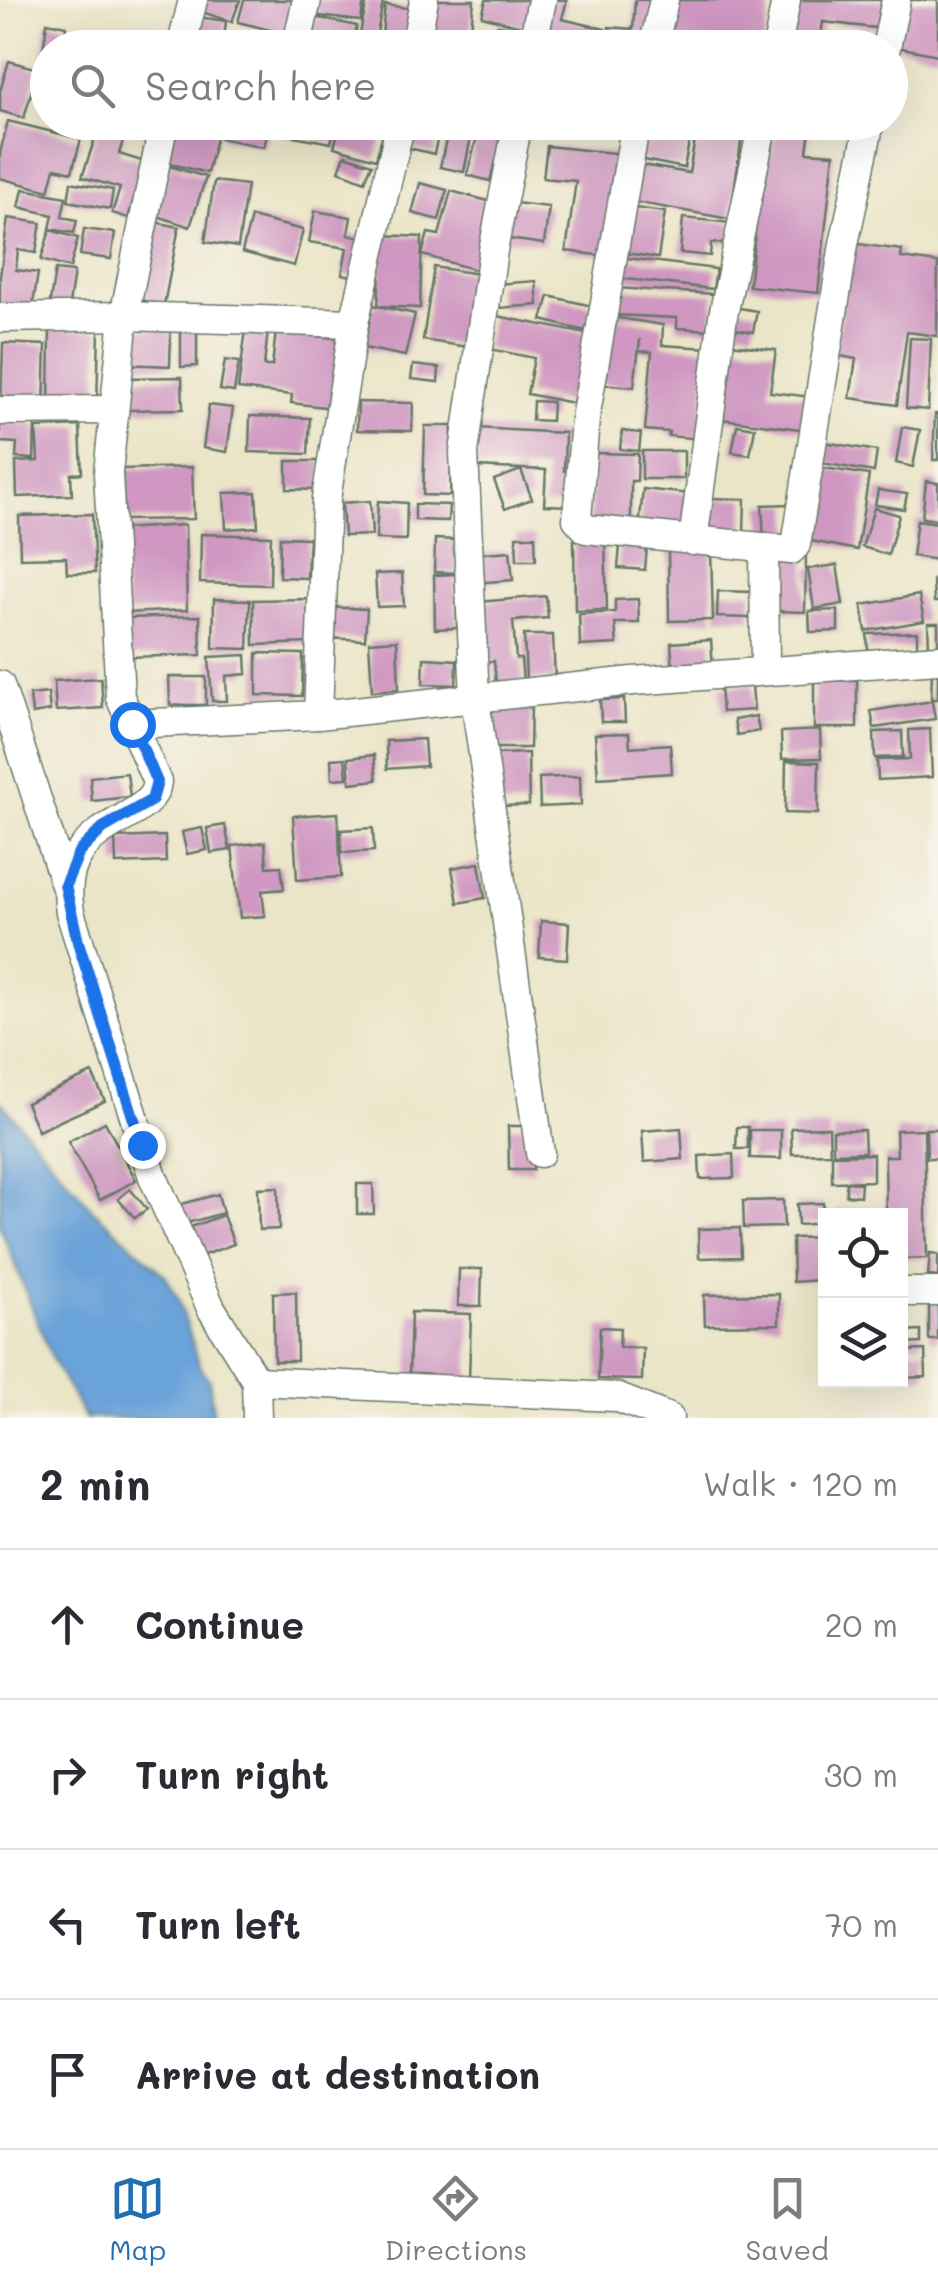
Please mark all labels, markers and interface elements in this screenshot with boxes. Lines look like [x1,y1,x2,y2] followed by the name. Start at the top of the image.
[30,30,908,140] search box
[65,58,120,113] icon: search
[145,60,376,110] text: Search here
[110,702,156,748] route start
[120,1123,166,1169] route end
[818,1208,908,1388] map controls
[818,1208,908,1298] button: locate
[818,1298,908,1388] button: layers
[40,1456,150,1511] text: 2 min
[703,1462,898,1504] text: Walk · 120 m
[40,1597,95,1652] icon: ahead
[135,1599,304,1649] text: Continue
[825,1603,898,1645] text: 20 m
[40,1747,95,1802] icon: right
[135,1749,329,1799] text: Turn right
[824,1753,898,1795] text: 30 m
[40,1897,95,1952] icon: left
[135,1899,301,1949] text: Turn left
[825,1903,898,1945] text: 70 m
[40,2047,95,2102] icon: arrive
[135,2049,540,2099] text: Arrive at destination
[109,2171,166,2267] tab: Map
[385,2171,527,2267] tab: Directions
[746,2171,829,2267] tab: Saved

